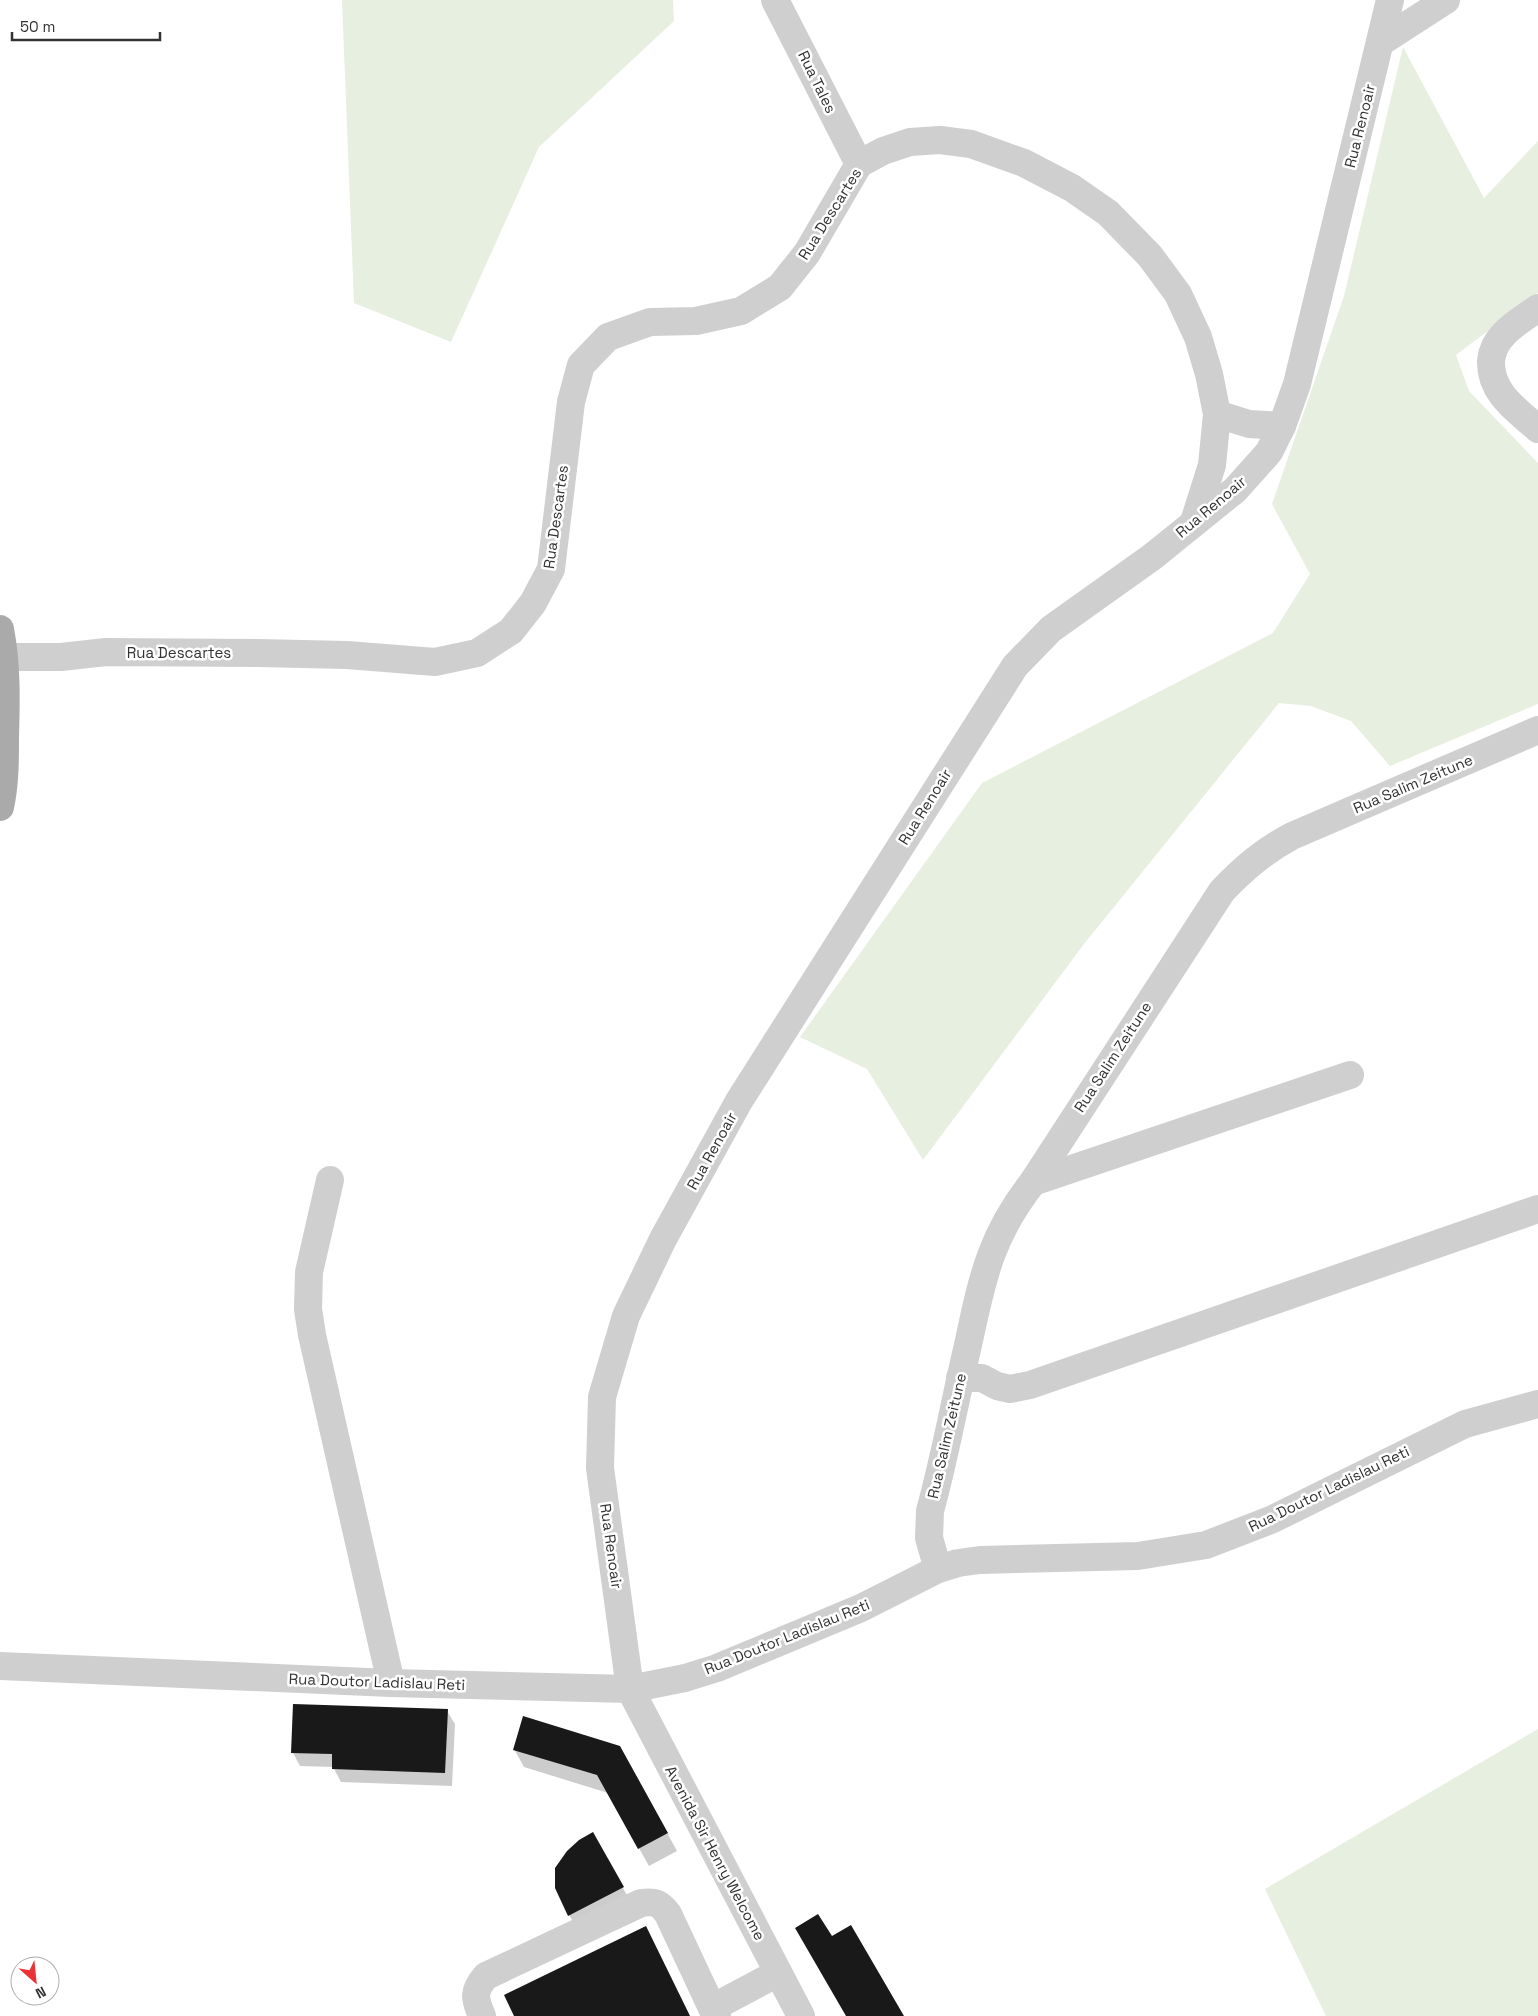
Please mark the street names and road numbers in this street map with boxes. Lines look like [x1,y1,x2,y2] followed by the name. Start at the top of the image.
[794,47,841,116] street label: Rua Tales
[1340,82,1379,170] street label: Rua Renoair
[794,164,865,263] street label: Rua Descartes
[539,464,572,570] street label: Rua Descartes
[1172,472,1250,541] street label: Rua Renoair
[127,643,231,662] street label: Rua Descartes
[1350,750,1476,817] street label: Rua Salim Zeitune
[894,765,956,848] street label: Rua Renoair
[1070,998,1156,1116] street label: Rua Salim Zeitune
[682,1108,741,1193] street label: Rua Renoair
[923,1371,970,1500] street label: Rua Salim Zeitune
[1245,1441,1412,1536] street label: Rua Doutor Ladislau Reti
[596,1502,627,1590] street label: Rua Renoair
[701,1595,872,1678] street label: Rua Doutor Ladislau Reti
[288,1669,466,1694] street label: Rua Doutor Ladislau Reti
[661,1762,770,1944] street label: Avenida Sir Henry Welcome

